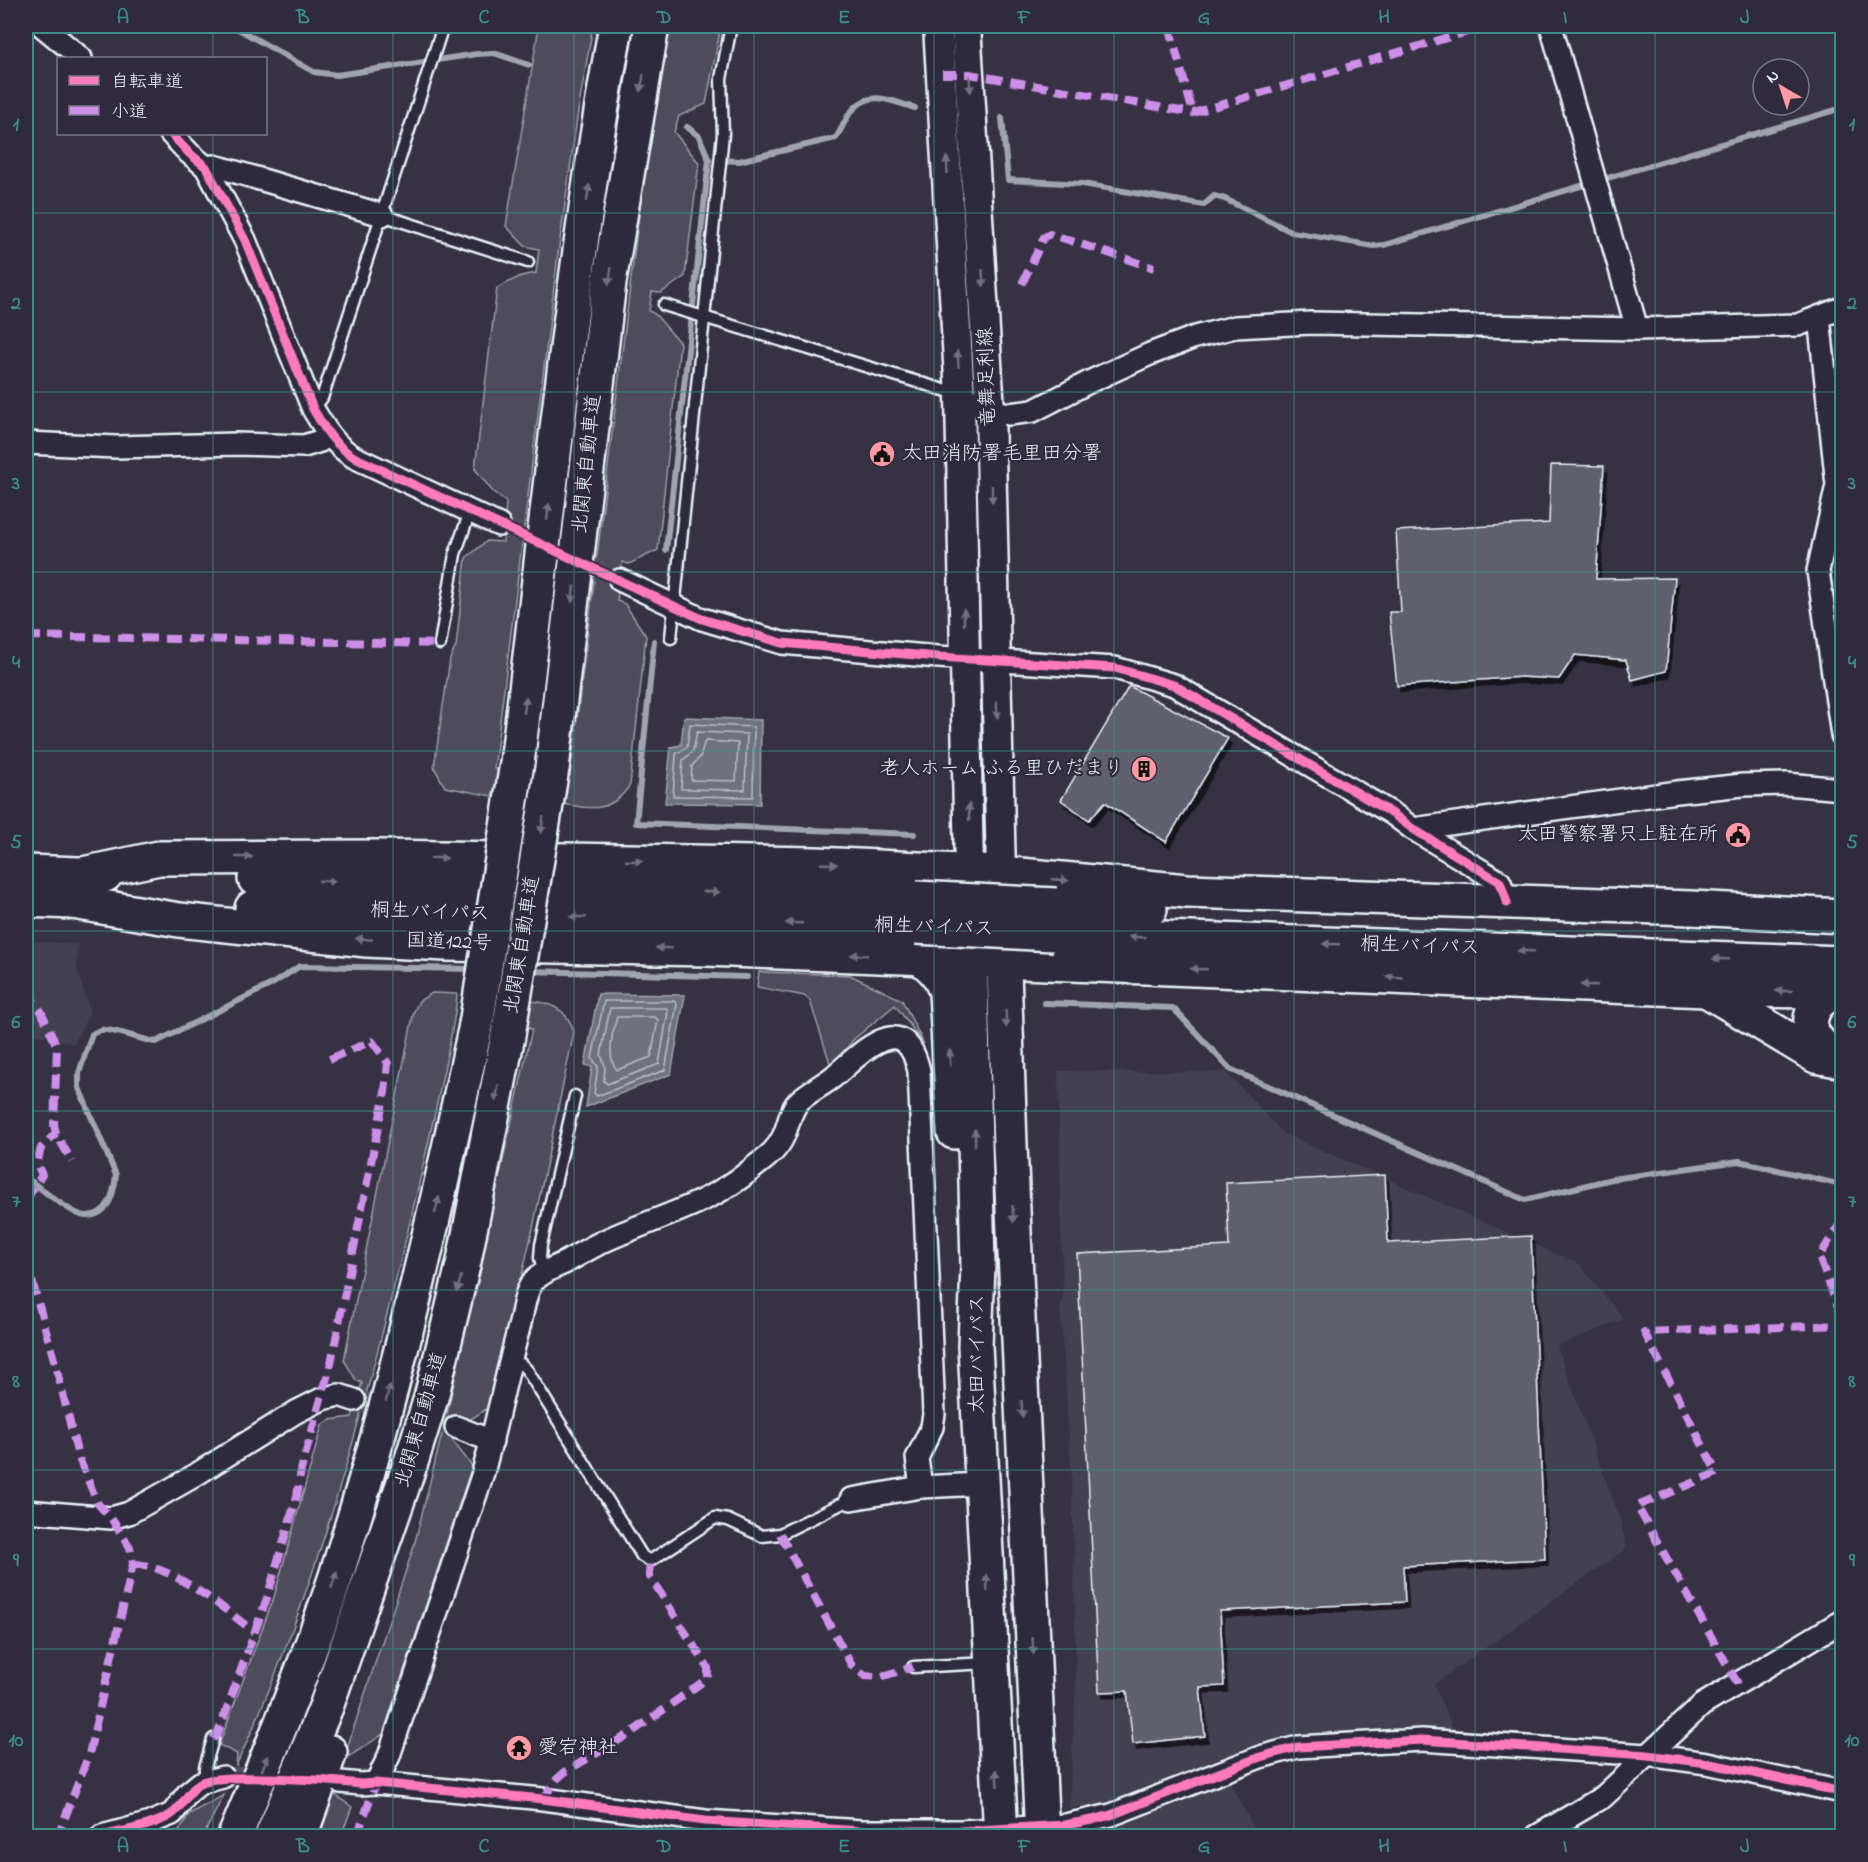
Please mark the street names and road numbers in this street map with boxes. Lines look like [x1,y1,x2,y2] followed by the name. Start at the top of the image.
[972,327,1004,427] street label: 竜舞足利線
[566,393,610,535] street label: 北関東自動車道
[498,874,548,1016] street label: 北関東自動車道
[370,896,490,930] street label: 桐生バイパス
[874,911,994,945] street label: 桐生バイパス
[405,927,493,959] street label: 国道122号
[1360,930,1480,964] street label: 桐生バイパス
[964,1294,993,1414] street label: 太田バイパス
[389,1349,455,1491] street label: 北関東自動車道

